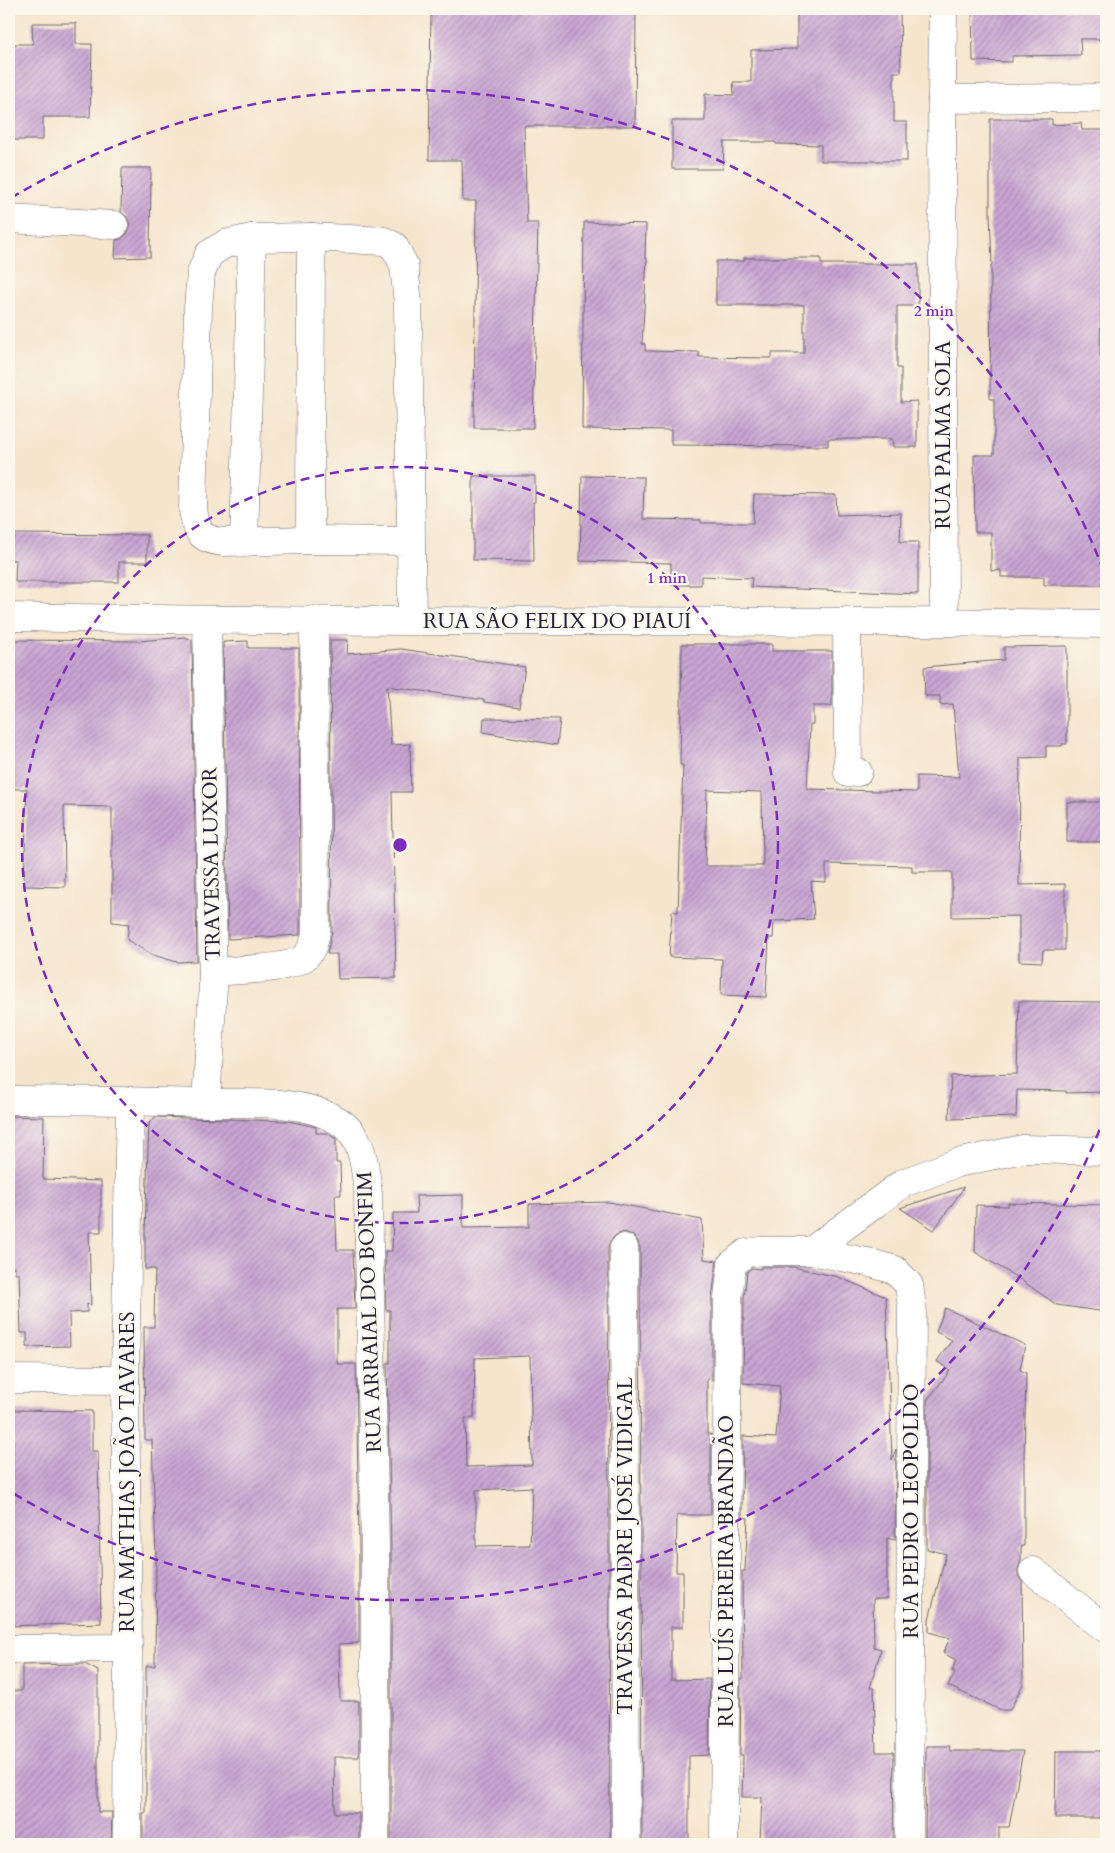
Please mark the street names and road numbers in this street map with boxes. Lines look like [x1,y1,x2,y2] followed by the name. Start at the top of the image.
[929,340,958,530] street label: RUA PALMA SOLA
[423,606,691,636] street label: RUA SÃO FELIX DO PIAUÍ
[195,766,228,961] street label: TRAVESSA LUXOR
[350,1170,389,1453] street label: RUA ARRAIAL DO BONFIM
[112,1312,142,1632] street label: RUA MATHIAS JOÃO TAVARES
[611,1377,640,1715] street label: TRAVESSA PADRE JOSÉ VIDIGAL
[897,1383,926,1639] street label: RUA PEDRO LEOPOLDO
[711,1415,741,1727] street label: RUA LUÍS PEREIRA BRANDÃO

